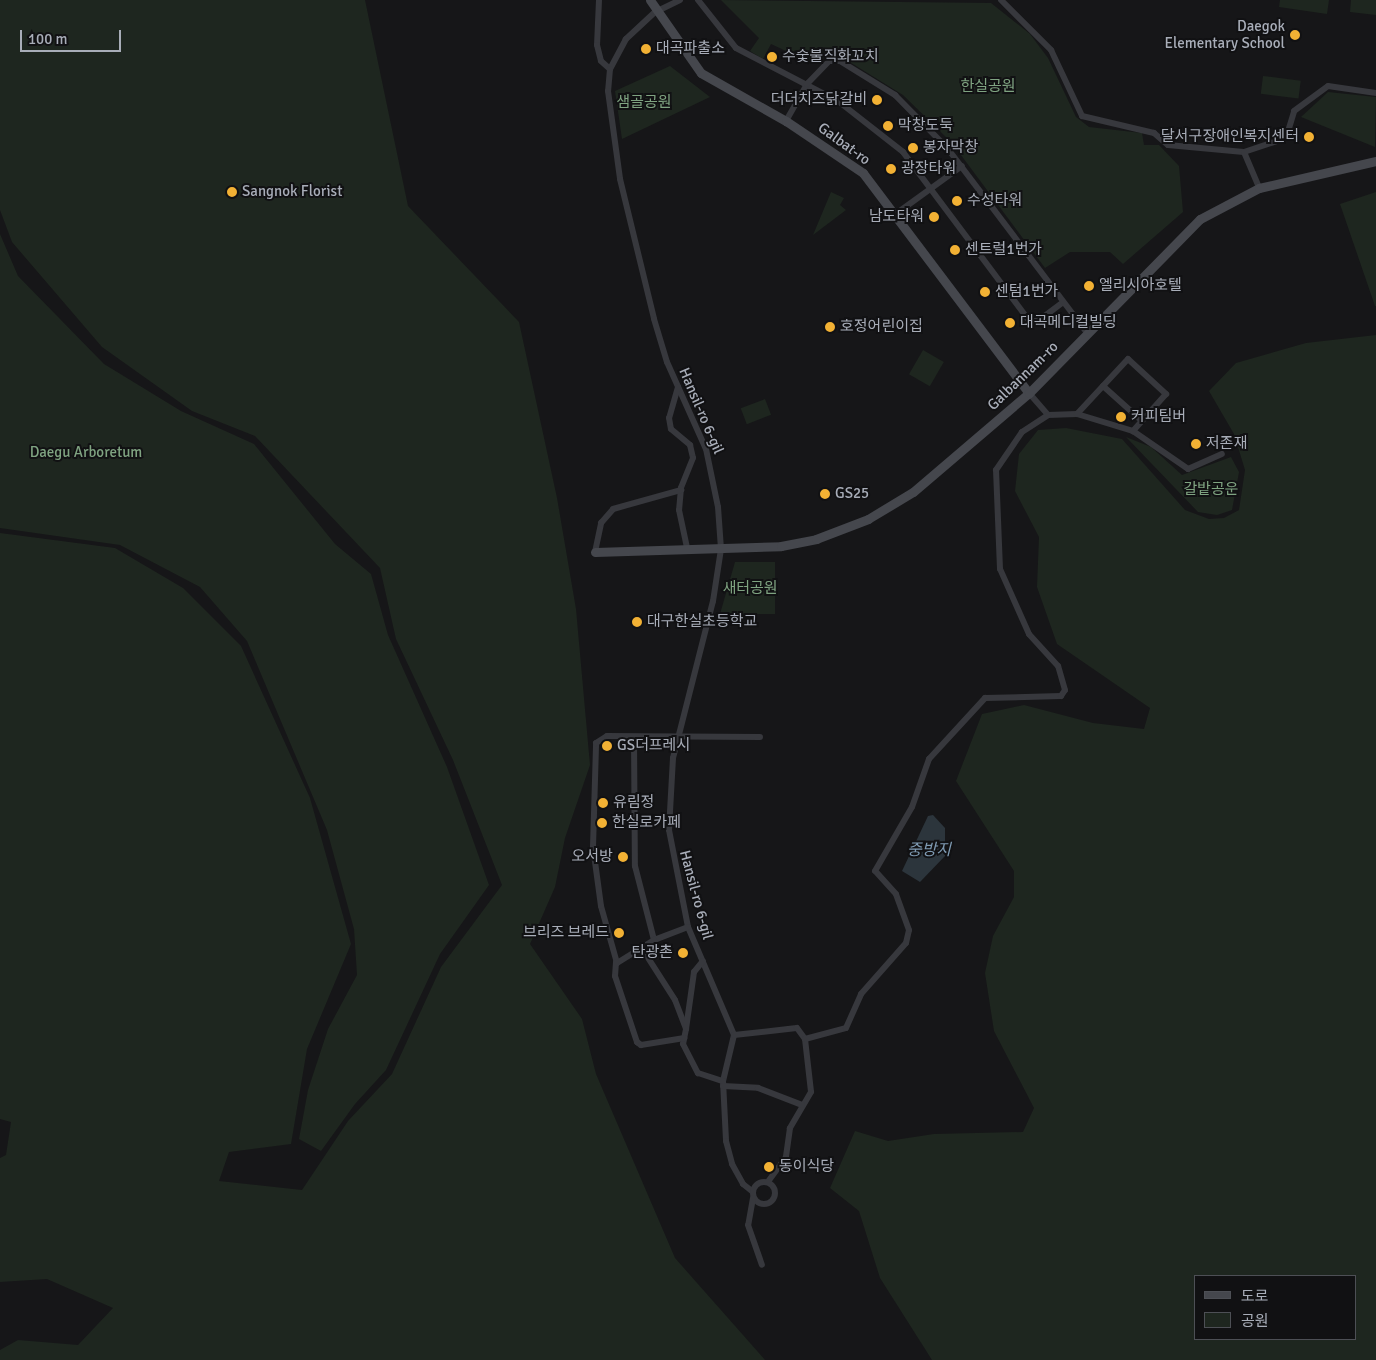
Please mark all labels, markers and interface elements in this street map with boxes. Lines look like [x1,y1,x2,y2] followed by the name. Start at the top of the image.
[1164,17,1285,52] place label: Daegok Elementary School
[22,20,124,52] scale bar
[1289,29,1301,41] marker: Daegok Elementary School
[28,30,68,48] text: 100 m
[656,40,725,58] place label: 대곡파출소
[640,43,652,55] marker: 대곡파출소
[782,48,879,66] place label: 수숯불직화꼬치
[766,51,778,63] marker: 수숯불직화꼬치
[960,78,1016,96] park label: 한실공원
[770,91,867,109] place label: 더더치즈닭갈비
[616,94,672,112] park label: 샘골공원
[871,94,883,106] marker: 더더치즈닭갈비
[898,117,953,135] place label: 막창도둑
[814,119,874,169] street label: Galbat-ro
[882,120,894,132] marker: 막창도둑
[1161,128,1299,146] place label: 달서구장애인복지센터
[1303,131,1315,143] marker: 달서구장애인복지센터
[923,139,978,157] place label: 봉자막창
[907,142,919,154] marker: 봉자막창
[901,160,956,178] place label: 광장타워
[885,163,897,175] marker: 광장타워
[242,183,342,201] place label: Sangnok Florist
[226,186,238,198] marker: Sangnok Florist
[967,192,1022,210] place label: 수성타워
[951,195,963,207] marker: 수성타워
[869,208,924,226] place label: 남도타워
[928,211,940,223] marker: 남도타워
[965,241,1042,259] place label: 센트럴1번가
[949,244,961,256] marker: 센트럴1번가
[1099,277,1182,295] place label: 엘리시아호텔
[1083,280,1095,292] marker: 엘리시아호텔
[995,283,1058,301] place label: 센텀1번가
[979,286,991,298] marker: 센텀1번가
[1020,314,1117,332] place label: 대곡메디컬빌딩
[1004,317,1016,329] marker: 대곡메디컬빌딩
[840,318,923,336] place label: 호정어린이집
[824,321,836,333] marker: 호정어린이집
[984,338,1062,414] street label: Galbannam-ro
[675,365,727,457] street label: Hansil-ro 6-gil
[1131,408,1186,426] place label: 커피팀버
[1115,411,1127,423] marker: 커피팀버
[1206,435,1247,453] place label: 저존재
[1190,438,1202,450] marker: 저존재
[30,444,142,462] park label: Daegu Arboretum
[1183,481,1239,499] park label: 갈밭공운
[835,485,869,503] place label: GS25
[819,488,831,500] marker: GS25
[722,580,778,598] park label: 새터공원
[647,613,757,631] place label: 대구한실초등학교
[631,616,643,628] marker: 대구한실초등학교
[617,737,690,755] place label: GS더프레시
[601,740,613,752] marker: GS더프레시
[613,794,654,812] place label: 유림정
[597,797,609,809] marker: 유림정
[612,814,681,832] place label: 한실로카페
[596,817,608,829] marker: 한실로카페
[907,840,951,860] water label: 중방지
[572,848,613,866] place label: 오서방
[675,848,717,942] street label: Hansil-ro 6-gil
[617,851,629,863] marker: 오서방
[523,924,609,942] place label: 브리즈 브레드
[613,927,625,939] marker: 브리즈 브레드
[632,944,673,962] place label: 탄광촌
[677,947,689,959] marker: 탄광촌
[779,1158,834,1176] place label: 동이식당
[763,1161,775,1173] marker: 동이식당
[1194,1275,1356,1340] legend
[1241,1287,1269,1305] text: 도로
[1241,1312,1269,1330] text: 공원

